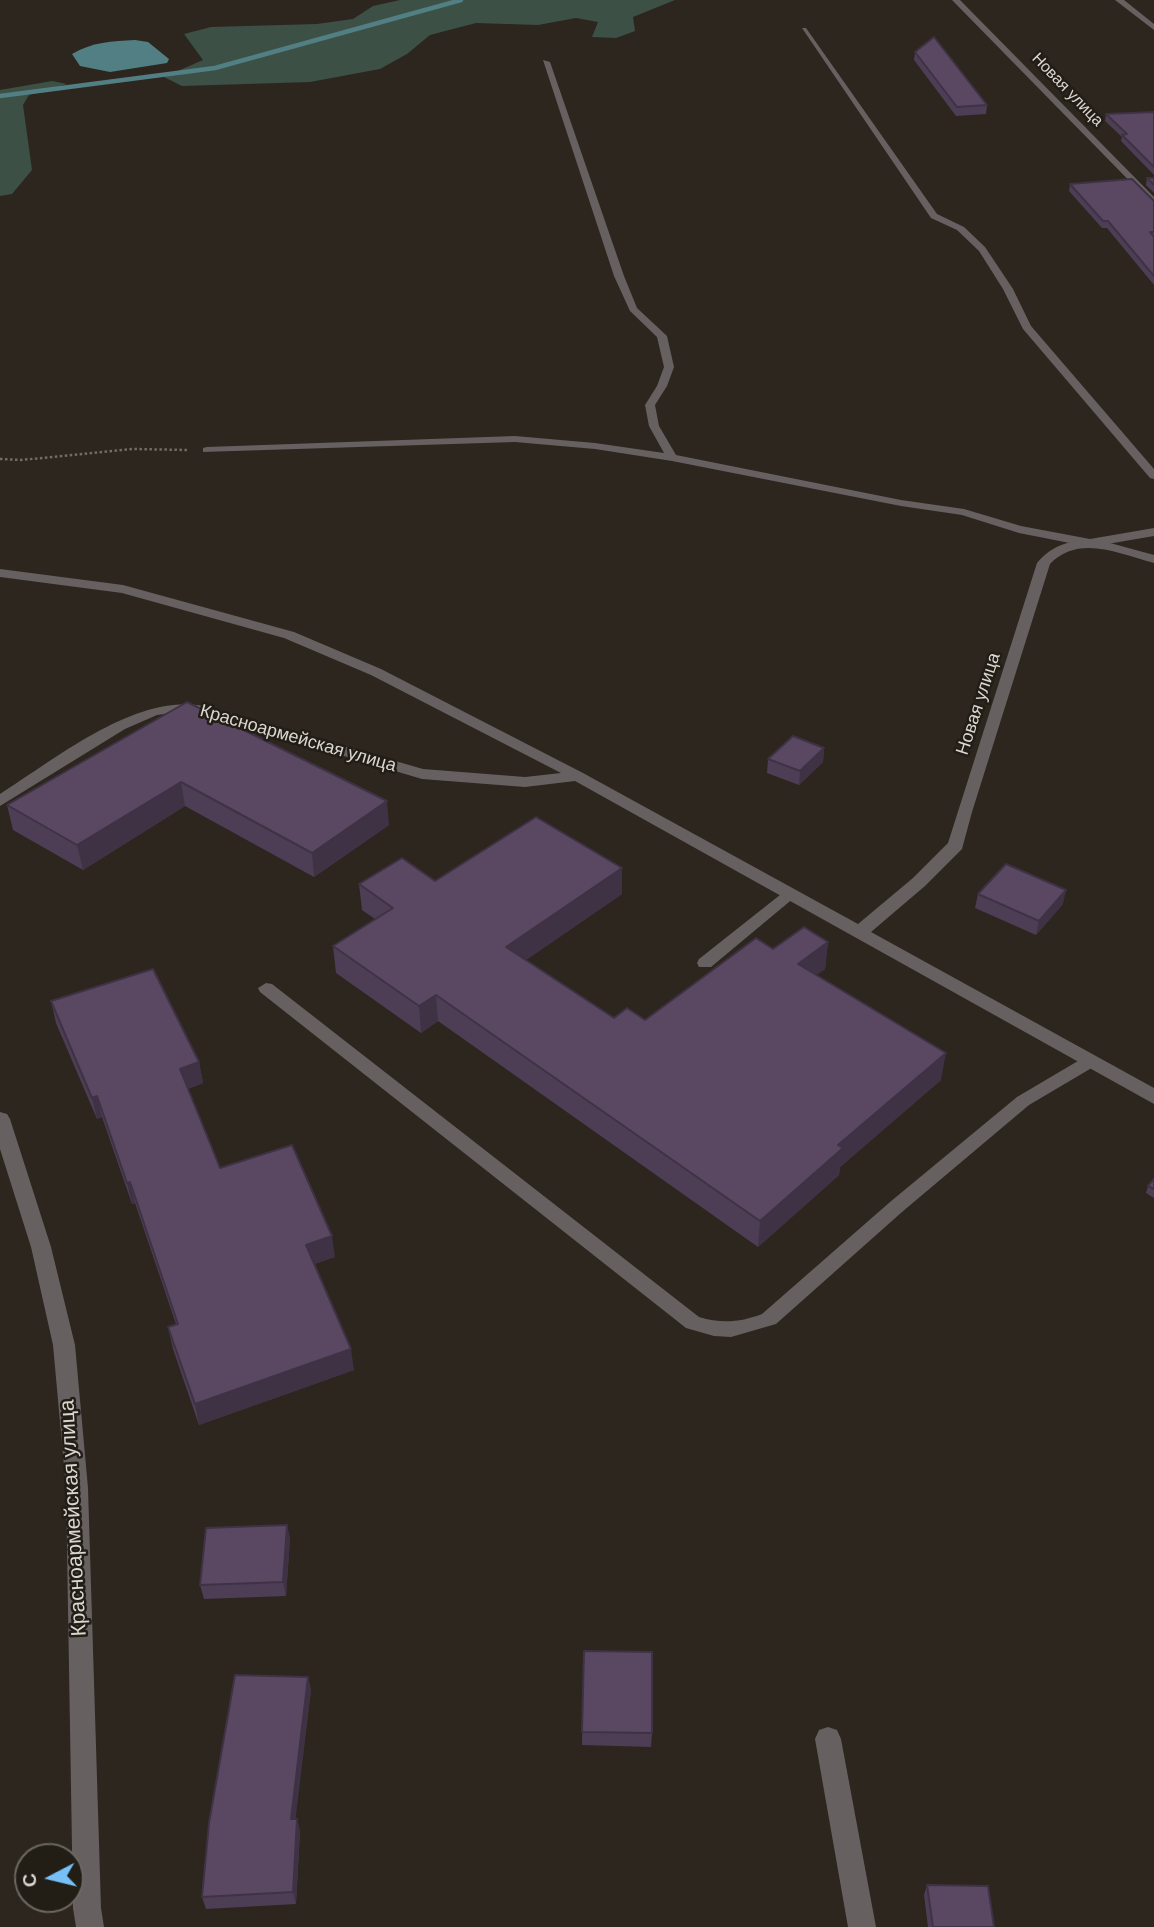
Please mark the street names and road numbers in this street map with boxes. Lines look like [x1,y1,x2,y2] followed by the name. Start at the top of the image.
[1027,49,1107,131] street label: Новая улица
[952,650,1006,758] street label: Новая улица
[197,701,399,777] street label: Красноармейская улица
[55,1399,93,1637] street label: Красноармейская улица

